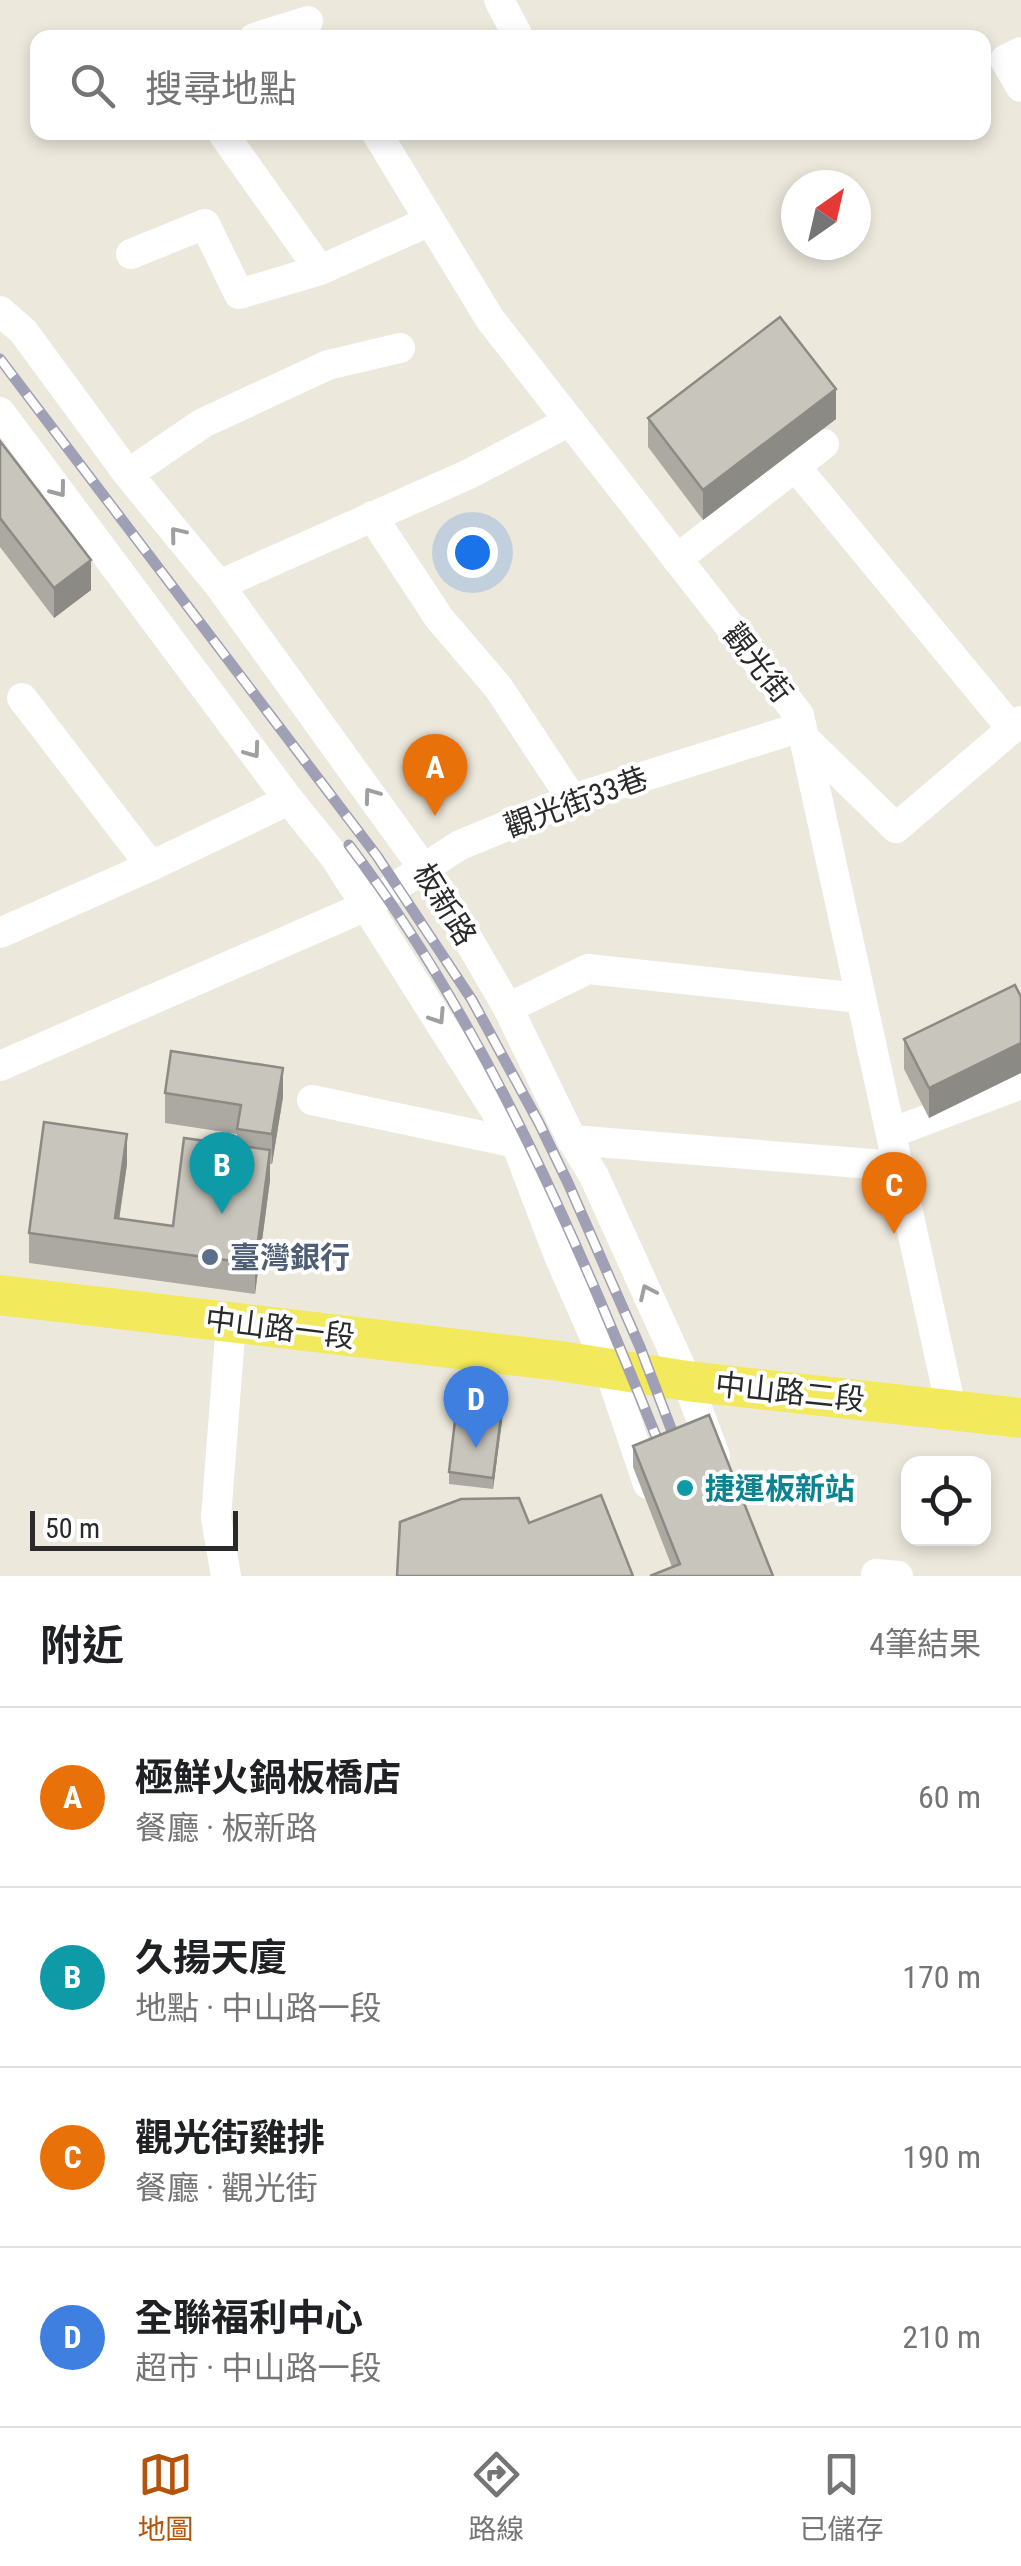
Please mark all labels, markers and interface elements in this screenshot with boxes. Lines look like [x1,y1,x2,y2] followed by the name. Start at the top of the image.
[30,30,991,140] search box
[65,58,120,113] icon: search
[145,67,297,111] text: 搜尋地點
[781,170,871,260] north arrow
[47,479,64,497] one-way arrow
[447,527,498,578] your location
[171,528,189,546] one-way arrow
[717,617,799,709] street label: 觀光街
[402,734,468,816] pin: A
[240,739,259,758] one-way arrow
[500,760,652,844] street label: 觀光街33巷
[365,788,383,806] one-way arrow
[406,857,484,951] street label: 板新路
[426,1006,445,1024] one-way arrow
[190,1132,254,1214] pin: B
[862,1152,926,1234] pin: C
[230,1240,350,1275] place label: 臺灣銀行
[199,1246,221,1268] marker: 臺灣銀行
[639,1284,659,1302] one-way arrow
[203,1301,357,1355] street label: 中山路一段
[444,1366,508,1448] pin: D
[714,1367,866,1417] street label: 中山路二段
[901,1456,991,1546] map controls
[901,1456,991,1546] button: locate
[705,1471,855,1506] place label: 捷運板新站
[674,1477,696,1499] marker: 捷運板新站
[30,1506,238,1551] scale bar
[45,1512,100,1545] text: 50 m
[40,1621,124,1670] text: 附近
[869,1625,981,1663] text: 4筆結果
[135,1756,401,1800] text: 極鮮火鍋板橋店
[63,1778,82,1816] text: A
[918,1778,981,1816] text: 60 m
[135,1809,318,1847] text: 餐廳 · 板新路
[135,1936,287,1980] text: 久揚天廈
[64,1958,81,1996] text: B
[902,1958,981,1996] text: 170 m
[135,1989,382,2027] text: 地點 · 中山路一段
[135,2116,325,2160] text: 觀光街雞排
[63,2138,82,2176] text: C
[902,2138,981,2176] text: 190 m
[135,2169,318,2207] text: 餐廳 · 觀光街
[135,2296,363,2340] text: 全聯福利中心
[63,2318,82,2356] text: D
[902,2318,981,2356] text: 210 m
[135,2349,382,2387] text: 超市 · 中山路一段
[137,2447,194,2547] tab: 地圖
[468,2447,525,2547] tab: 路線
[799,2447,884,2547] tab: 已儲存

